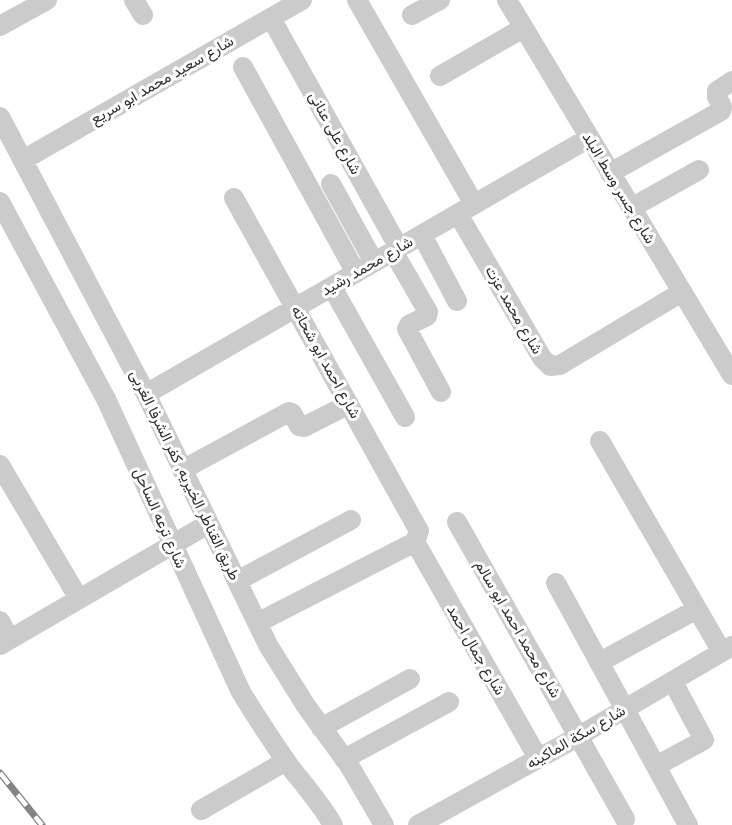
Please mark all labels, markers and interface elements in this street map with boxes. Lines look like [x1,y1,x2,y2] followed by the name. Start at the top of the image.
[87,32,238,130] street label: شارع سعيد محمد ابو سريع
[303,89,365,179] street label: شارع على عنانى
[577,129,659,248] street label: شارع جسر وسط البلد
[318,232,417,301] street label: شارع محمد رشيد
[480,263,547,358] street label: شارع محمد عزت
[286,303,365,423] street label: شارع احمد ابو شحاته
[125,367,244,584] street label: طريق القناطر الخيريه, كفر الشرفا الغربى
[128,465,190,572] street label: شارع ترعه الساحل
[469,557,565,702] street label: شارع محمد احمد ابو سالم
[441,602,509,699] street label: شارع جمال احمد
[523,701,630,774] street label: شارع سكة الماكينه

